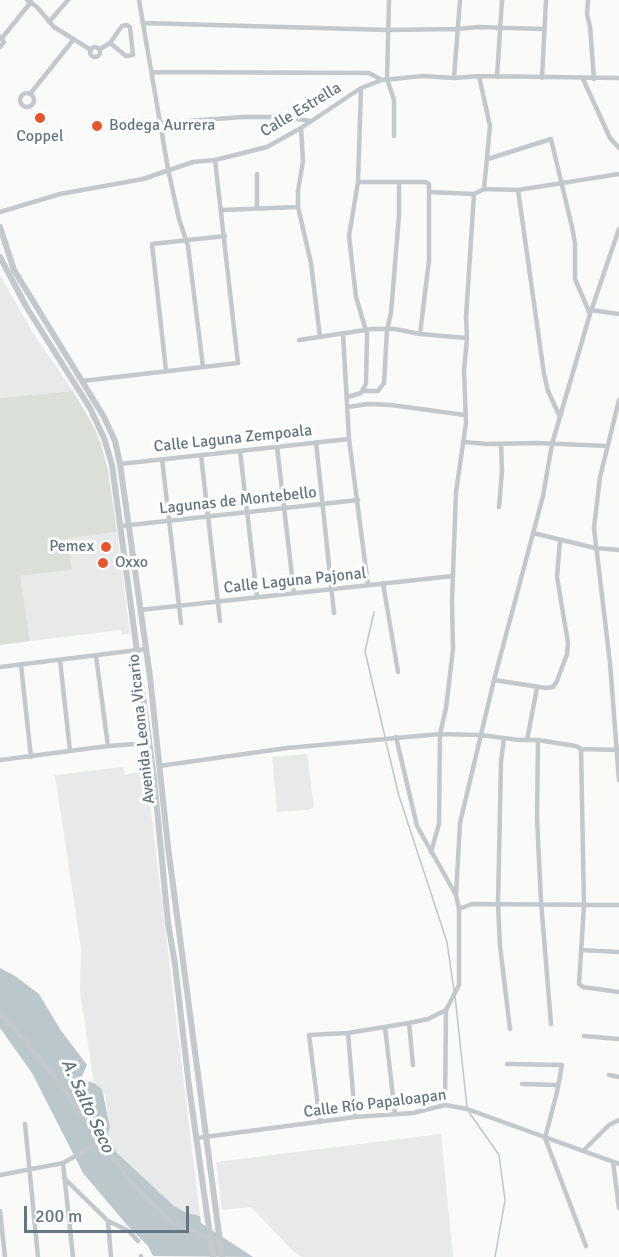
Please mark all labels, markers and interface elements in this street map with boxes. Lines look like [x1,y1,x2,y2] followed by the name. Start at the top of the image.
[257,78,345,142] street label: Calle Estrella
[33,111,47,125] marker: Coppel
[109,116,215,136] place label: Bodega Aurrera
[90,119,104,133] marker: Bodega Aurrera
[16,127,64,147] place label: Coppel
[153,421,313,457] street label: Calle Laguna Zempoala
[158,483,318,519] street label: Lagunas de Montebello
[49,537,94,557] place label: Pemex
[99,540,113,554] marker: Pemex
[115,553,148,573] place label: Oxxo
[96,556,110,570] marker: Oxxo
[223,564,367,598] street label: Calle Laguna Pajonal
[125,653,159,805] street label: Avenida Leona Vicario
[56,1056,118,1156] water label: A. Salto Seco
[302,1086,448,1122] street label: Calle Río Papaloapan
[27,1194,192,1232] scale bar
[35,1205,82,1227] text: 200 m

